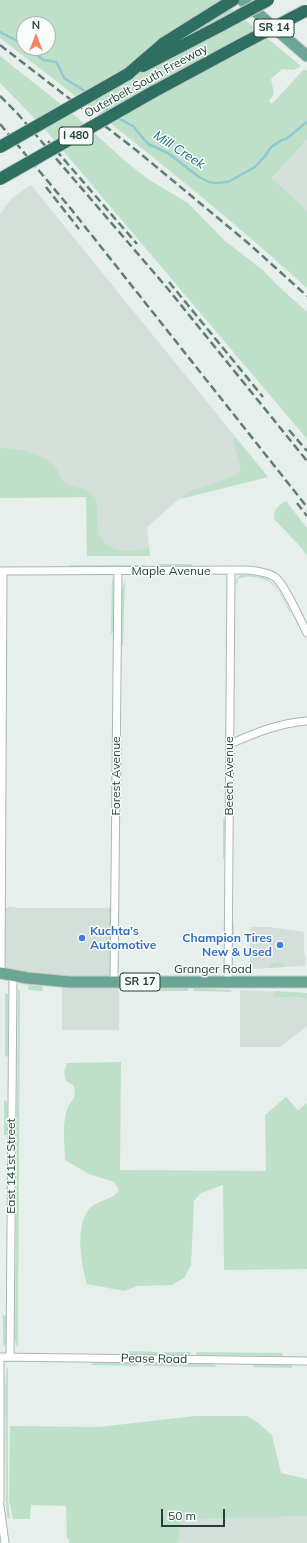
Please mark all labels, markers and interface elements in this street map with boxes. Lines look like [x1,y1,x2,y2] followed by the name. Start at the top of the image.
[16,16,56,56] north arrow
[32,18,40,32] text: N
[254,19,294,37] road number: SR 14
[82,41,210,121] street label: Outerbelt South Freeway
[59,127,93,145] road number: I 480
[150,128,208,172] water label: Mill Creek
[131,564,211,578] street label: Maple Avenue
[109,736,123,816] street label: Forest Avenue
[222,736,236,816] street label: Beech Avenue
[90,924,156,952] place label: Kuchta’s Automotive
[182,931,272,959] place label: Champion Tires New & Used
[77,933,87,943] marker: Kuchta’s Automotive
[275,940,285,950] marker: Champion Tires New & Used
[174,962,252,976] street label: Granger Road
[120,973,160,991] road number: SR 17
[4,1118,18,1214] street label: East 141st Street
[121,1351,187,1367] street label: Pease Road
[163,1501,227,1527] scale bar
[168,1508,196,1523] text: 50 m

